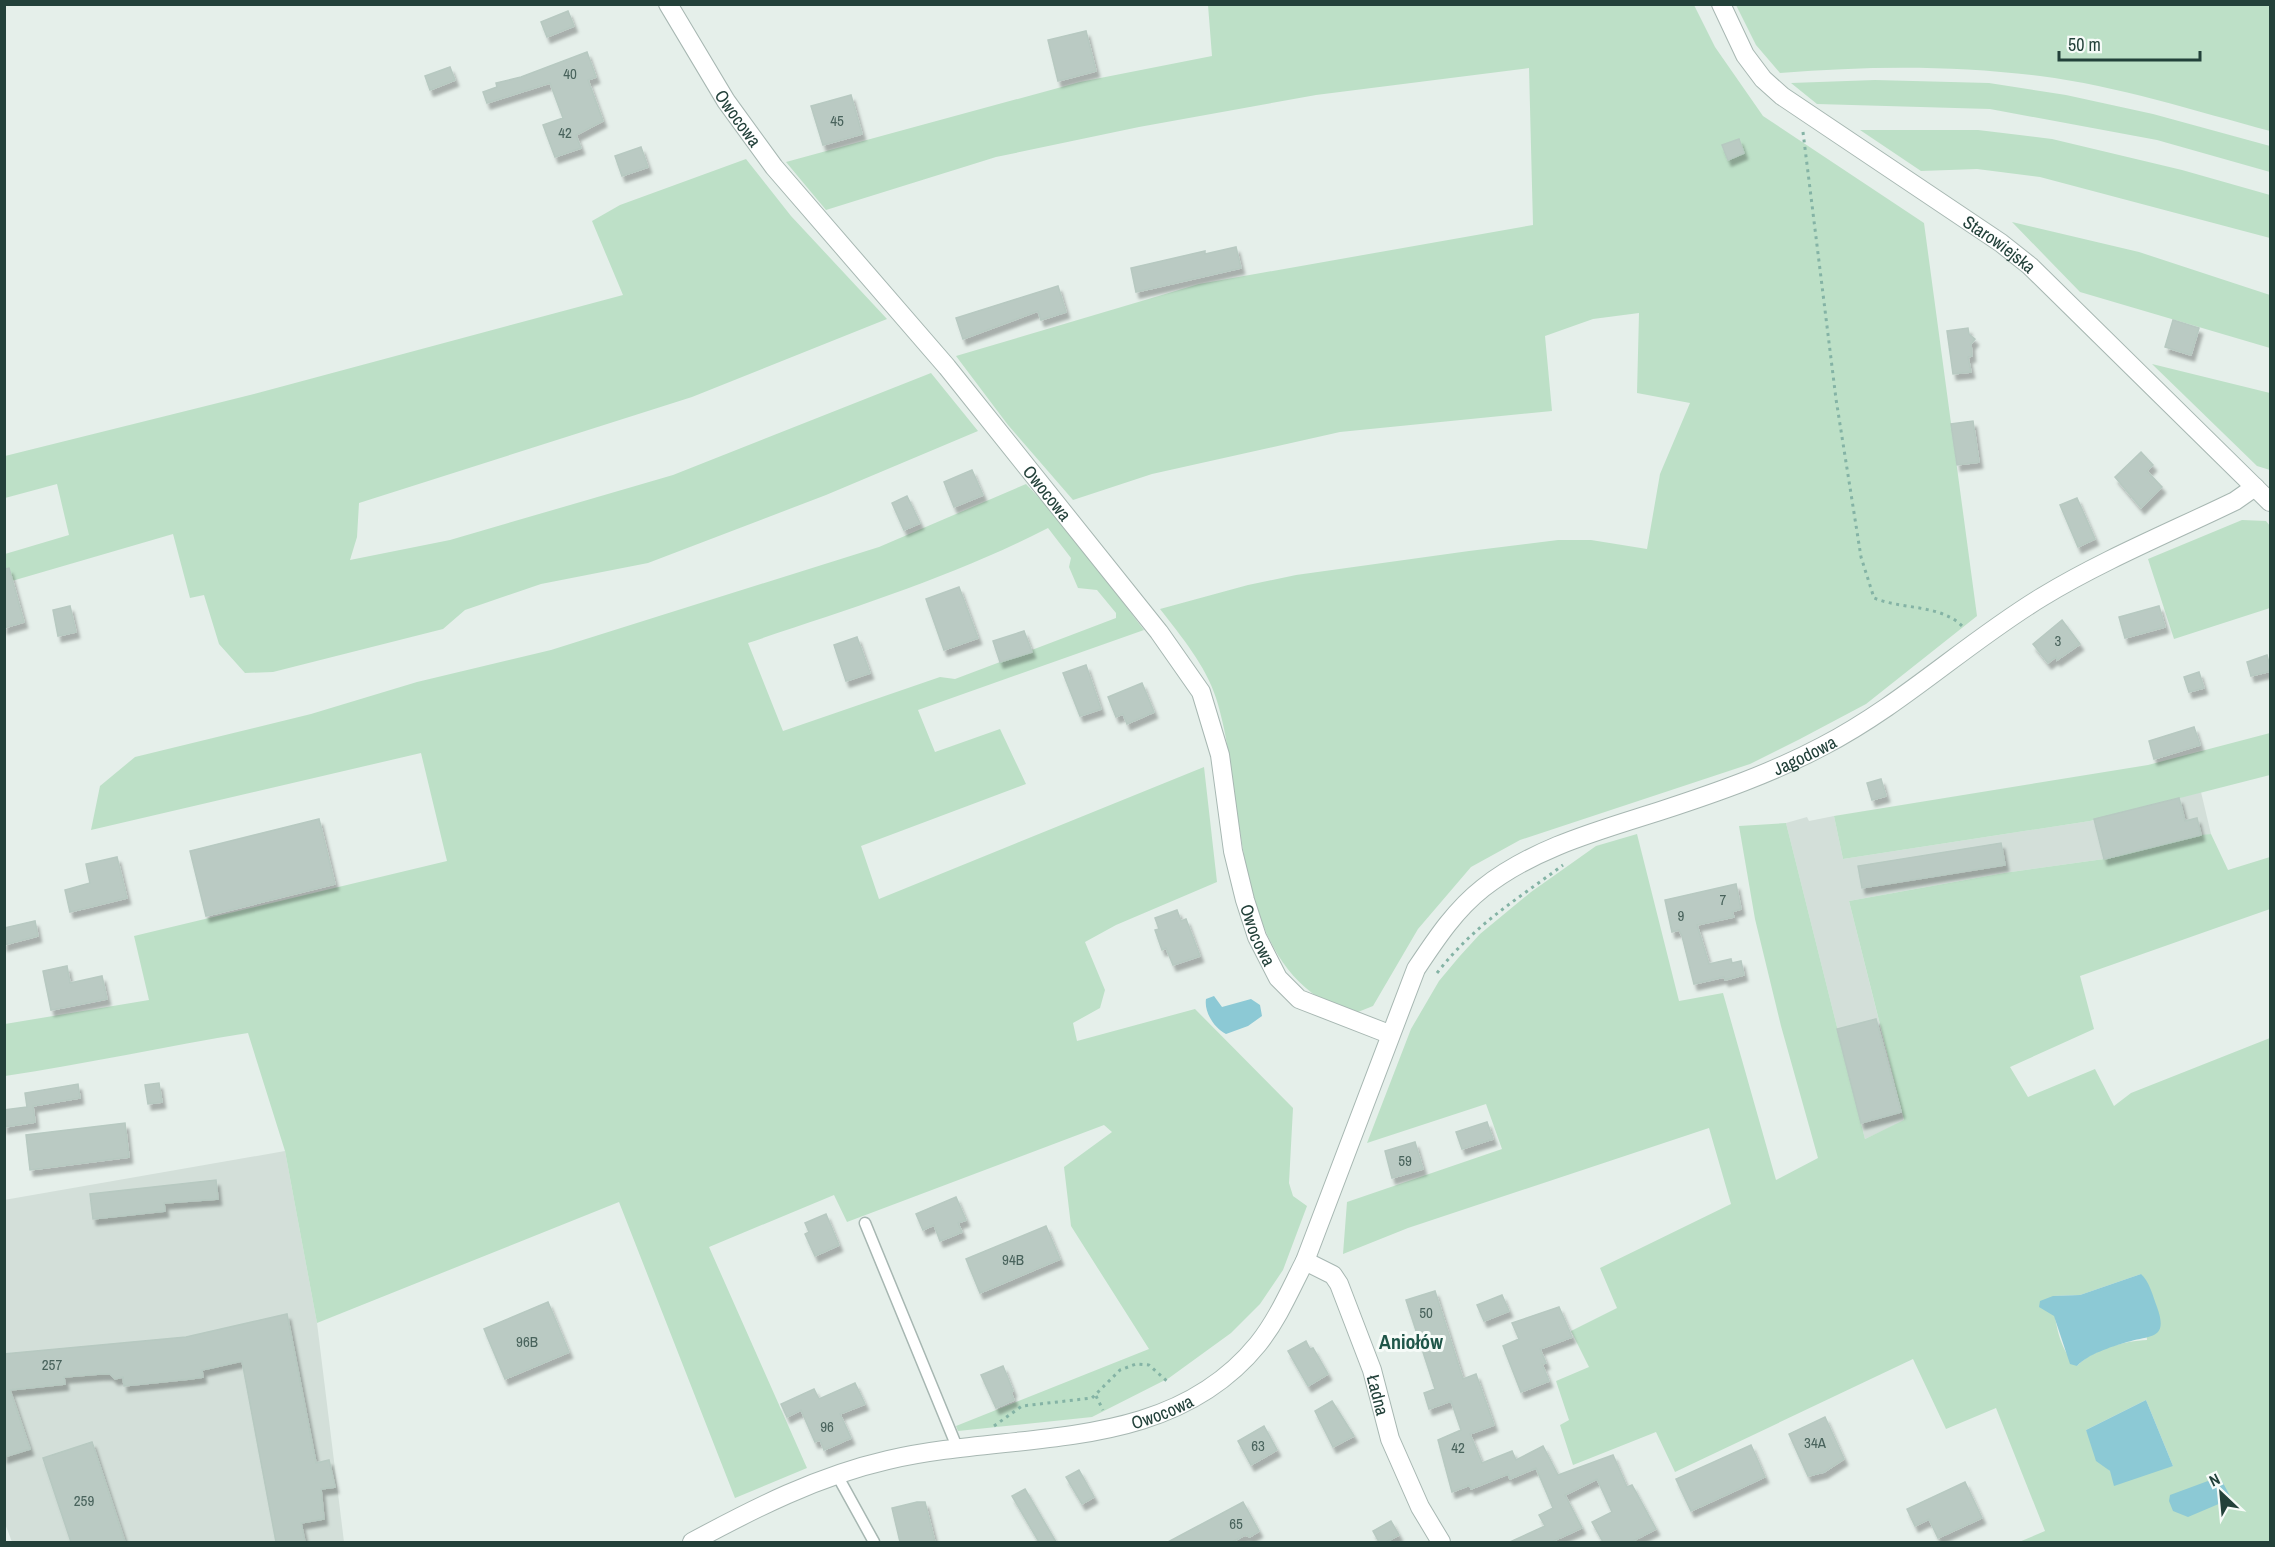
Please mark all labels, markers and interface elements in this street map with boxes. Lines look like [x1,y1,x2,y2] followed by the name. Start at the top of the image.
[2059,24,2200,62] scale bar
[2068,32,2101,57] text: 50 m
[563,63,577,84] house number: 40
[709,85,768,152] street label: Owocowa
[830,110,844,131] house number: 45
[558,122,572,143] house number: 42
[1958,209,2042,278] street label: Starowiejska
[1018,460,1078,526] street label: Owocowa
[2055,630,2062,651] house number: 3
[1769,729,1841,781] street label: Jagodowa
[1720,889,1727,910] house number: 7
[1235,901,1282,970] street label: Owocowa
[1678,905,1685,926] house number: 9
[1398,1150,1412,1171] house number: 59
[1002,1249,1024,1270] house number: 94B
[1419,1302,1433,1323] house number: 50
[1379,1328,1443,1355] district label: Aniołów
[516,1331,538,1352] house number: 96B
[42,1354,62,1375] house number: 257
[1361,1372,1396,1418] street label: Ładna
[1128,1388,1197,1435] street label: Owocowa
[820,1416,834,1437] house number: 96
[1804,1432,1827,1453] house number: 34A
[1251,1435,1265,1456] house number: 63
[1451,1437,1465,1458] house number: 42
[2191,1463,2251,1523] north arrow
[2205,1468,2224,1491] text: N
[74,1490,94,1511] house number: 259
[1229,1513,1243,1534] house number: 65

